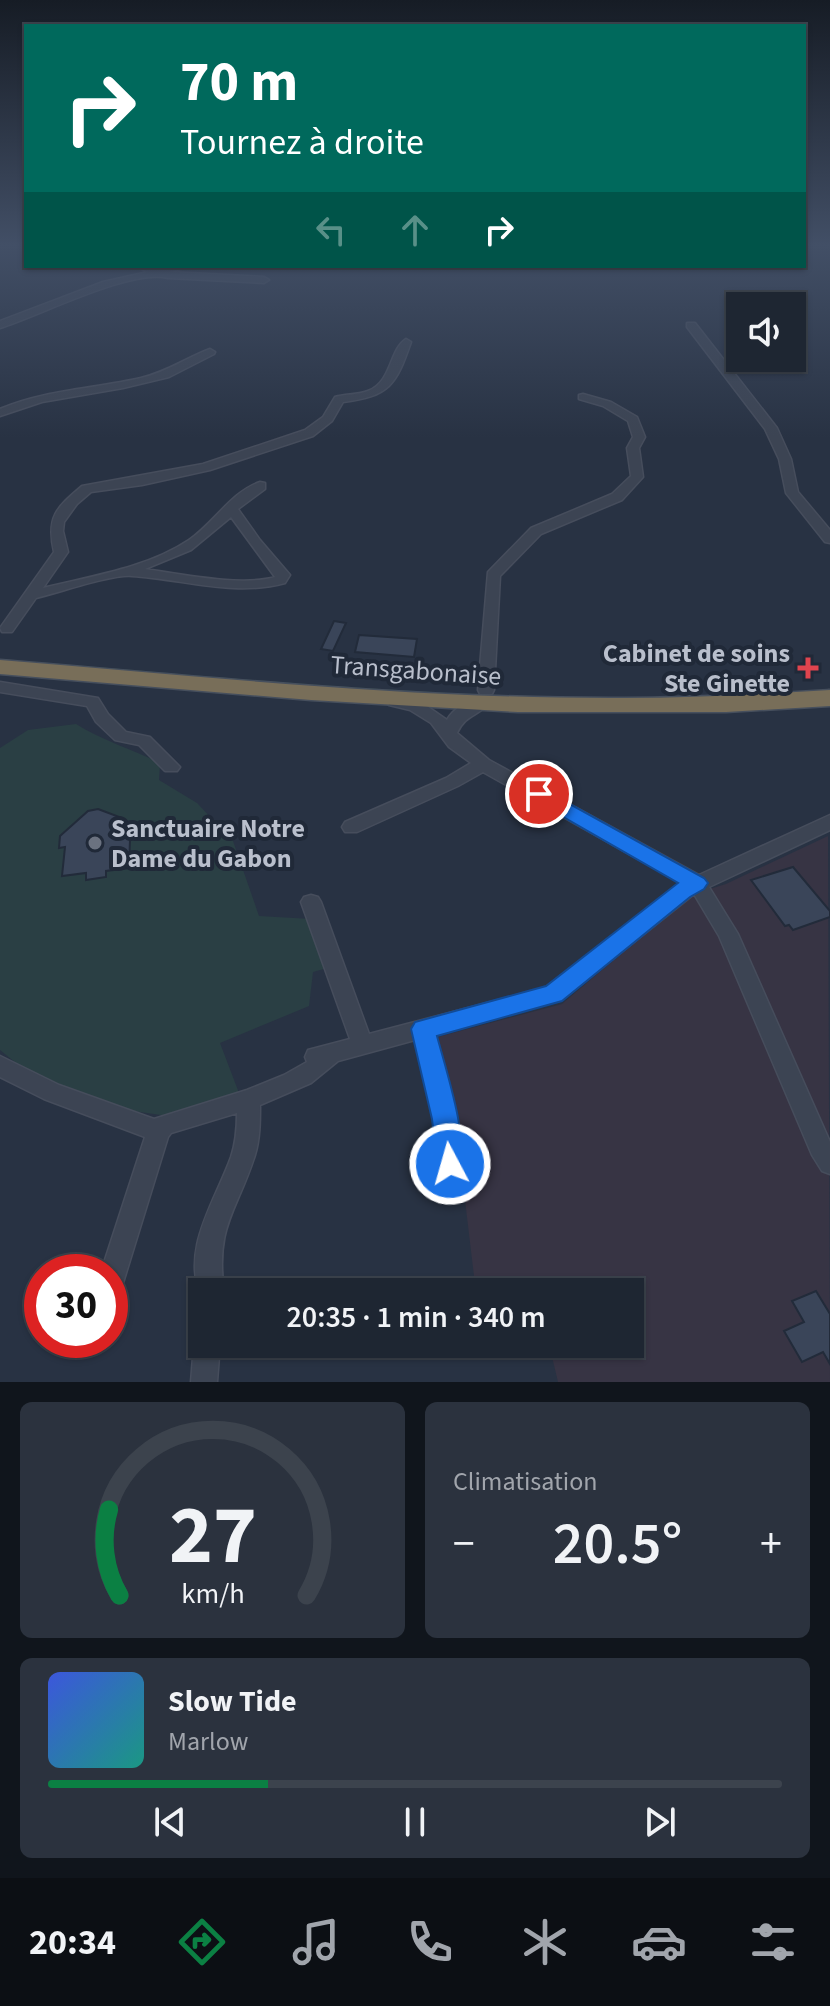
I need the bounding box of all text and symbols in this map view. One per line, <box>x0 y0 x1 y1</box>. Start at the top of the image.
text: 70 m <box>180 43 298 122</box>
icon: right <box>48 56 152 160</box>
text: Tournez à droite <box>180 117 424 168</box>
icon: left <box>309 208 353 252</box>
icon: ahead <box>393 208 437 252</box>
icon: right <box>477 208 521 252</box>
map controls <box>726 292 806 372</box>
button: sound <box>726 292 806 372</box>
place label: Cabinet de soins Ste Ginette <box>603 635 790 702</box>
street label: Transgabonaise <box>329 646 503 695</box>
marker: Cabinet de soins Ste Ginette <box>797 657 819 679</box>
pin <box>505 760 573 828</box>
icon: arrive <box>517 772 561 816</box>
place label: Sanctuaire Notre Dame du Gabon <box>111 810 305 877</box>
marker: Sanctuaire Notre Dame du Gabon <box>86 834 104 852</box>
position arrow <box>408 1122 492 1206</box>
speed limit sign: 30 <box>24 1254 128 1358</box>
text: 20:35 · 1 min · 340 m <box>286 1296 546 1339</box>
text: Climatisation <box>453 1463 598 1500</box>
text: 27 <box>169 1477 256 1595</box>
text: 20.5° <box>553 1502 682 1587</box>
text: − <box>453 1513 475 1576</box>
text: + <box>760 1513 782 1576</box>
text: km/h <box>181 1574 244 1614</box>
text: Slow Tide <box>168 1680 297 1723</box>
text: Marlow <box>168 1723 248 1760</box>
icon: previous <box>148 1800 192 1844</box>
icon: pause <box>393 1800 437 1844</box>
icon: next <box>638 1800 682 1844</box>
icon: directions <box>174 1914 230 1970</box>
icon: music <box>288 1914 344 1970</box>
icon: phone <box>402 1914 458 1970</box>
icon: climate <box>517 1914 573 1970</box>
icon: car <box>631 1914 687 1970</box>
icon: filters <box>745 1914 801 1970</box>
text: 20:34 <box>29 1917 116 1968</box>

